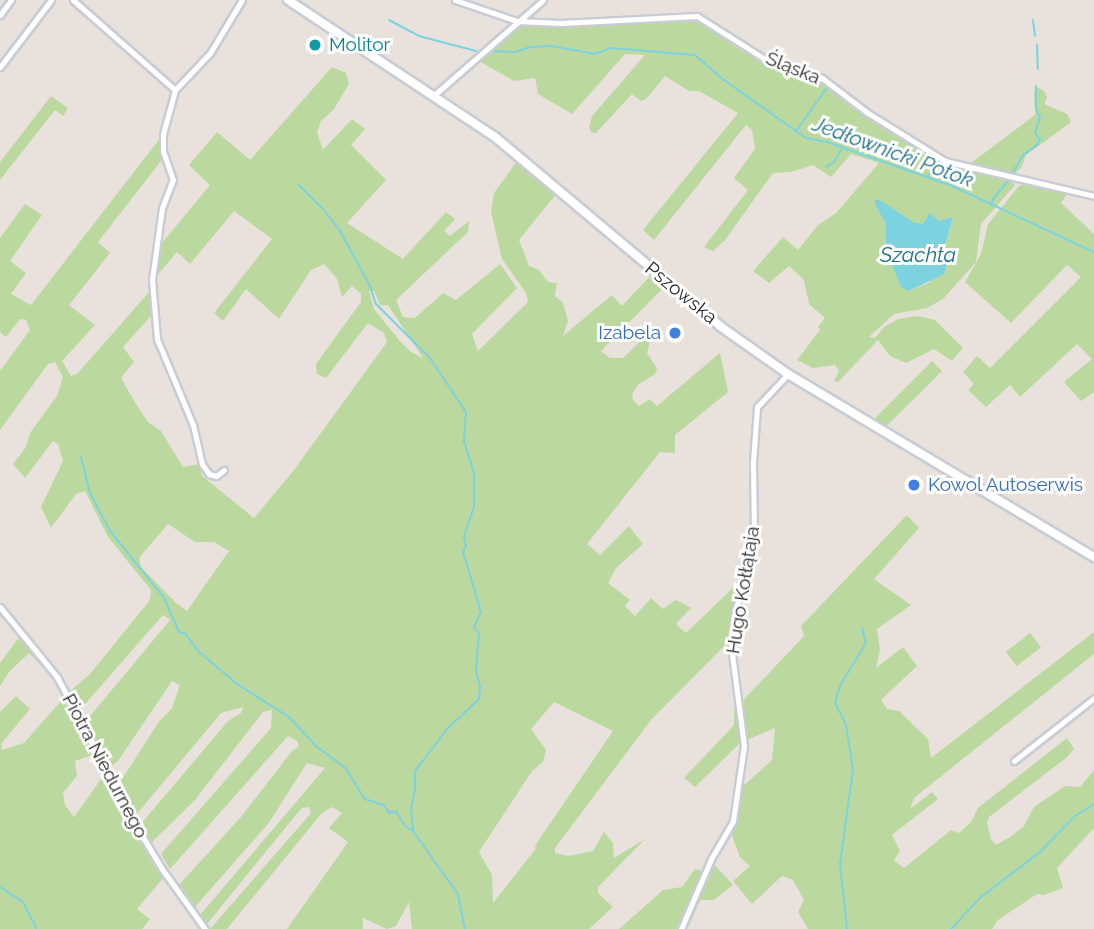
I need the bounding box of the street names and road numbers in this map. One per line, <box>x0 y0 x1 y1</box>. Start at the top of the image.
street label: Śląska <box>762 47 824 89</box>
street label: Pszowska <box>640 257 722 329</box>
street label: Hugo Kołłątaja <box>722 525 764 655</box>
street label: Piotra Niedurnego <box>57 690 153 842</box>

